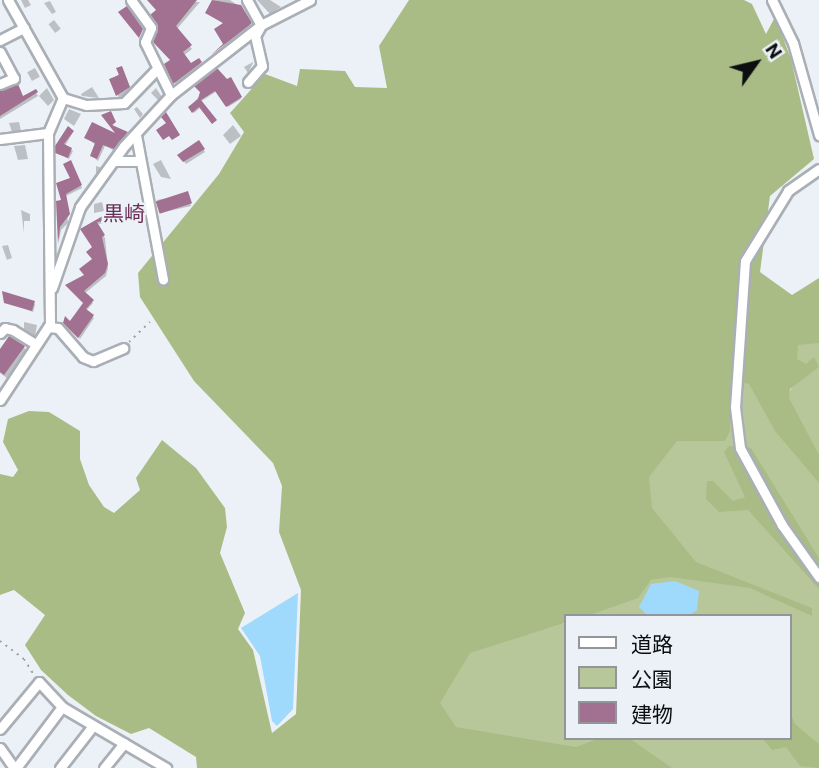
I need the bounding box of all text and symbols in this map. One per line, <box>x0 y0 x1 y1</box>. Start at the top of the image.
north arrow <box>721 28 791 98</box>
text: N <box>761 39 787 63</box>
district label: 黒崎 <box>103 201 145 227</box>
legend <box>564 614 791 740</box>
text: 道路 <box>631 633 673 657</box>
text: 公園 <box>631 668 673 692</box>
text: 建物 <box>631 703 673 727</box>

